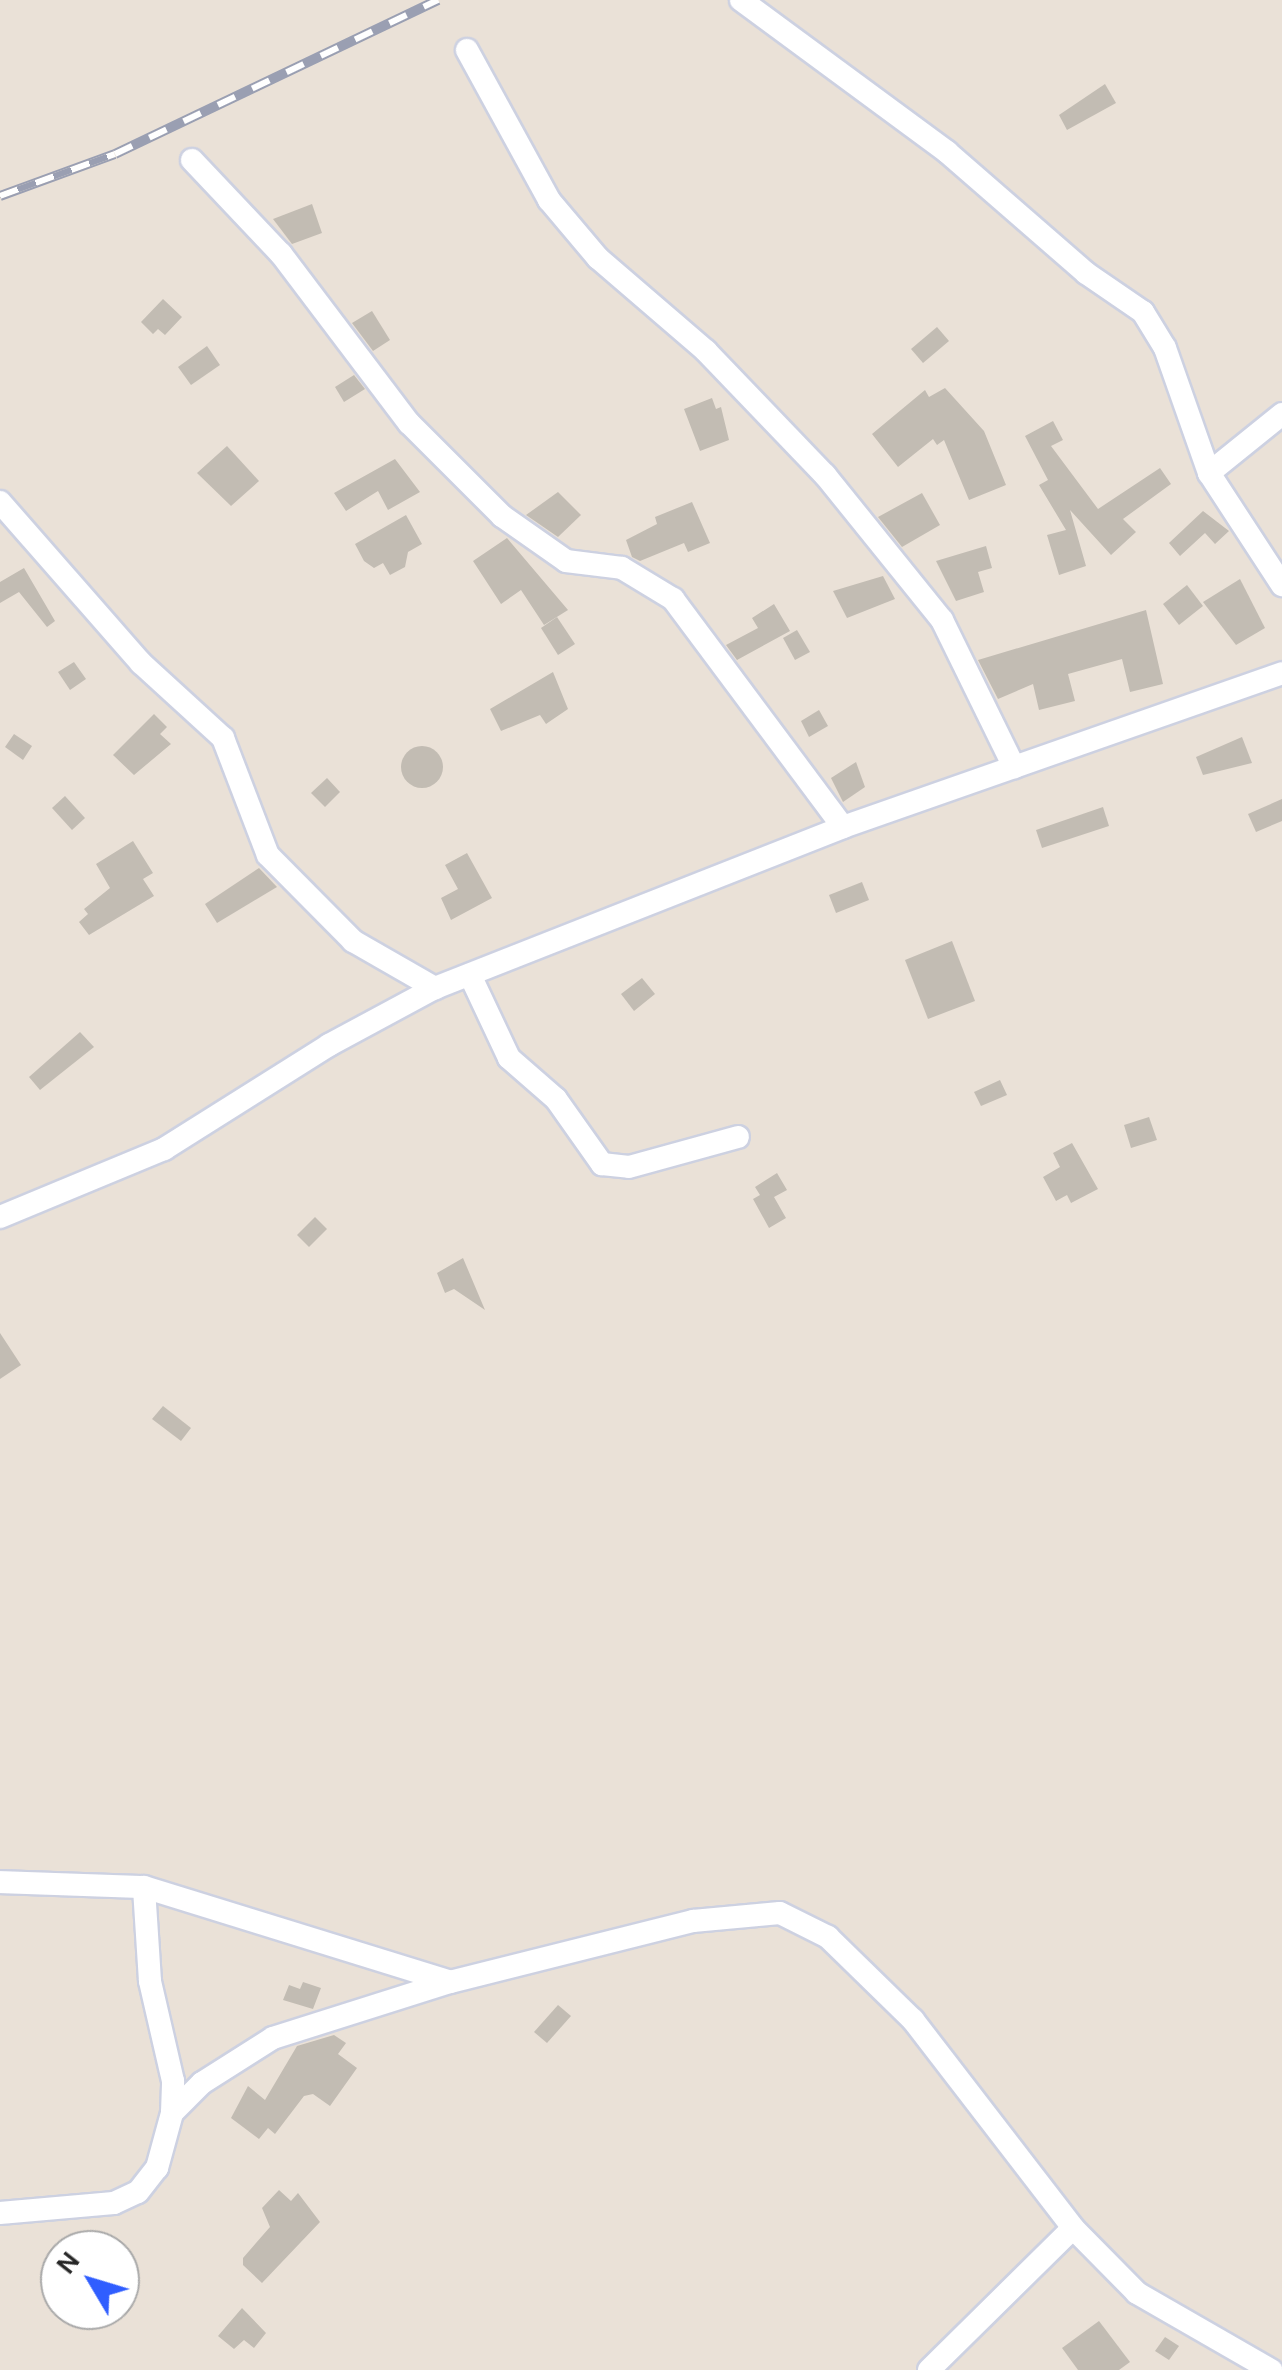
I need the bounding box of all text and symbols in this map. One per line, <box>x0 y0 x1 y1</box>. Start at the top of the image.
north arrow <box>40 2230 140 2330</box>
text: N <box>48 2244 87 2281</box>

